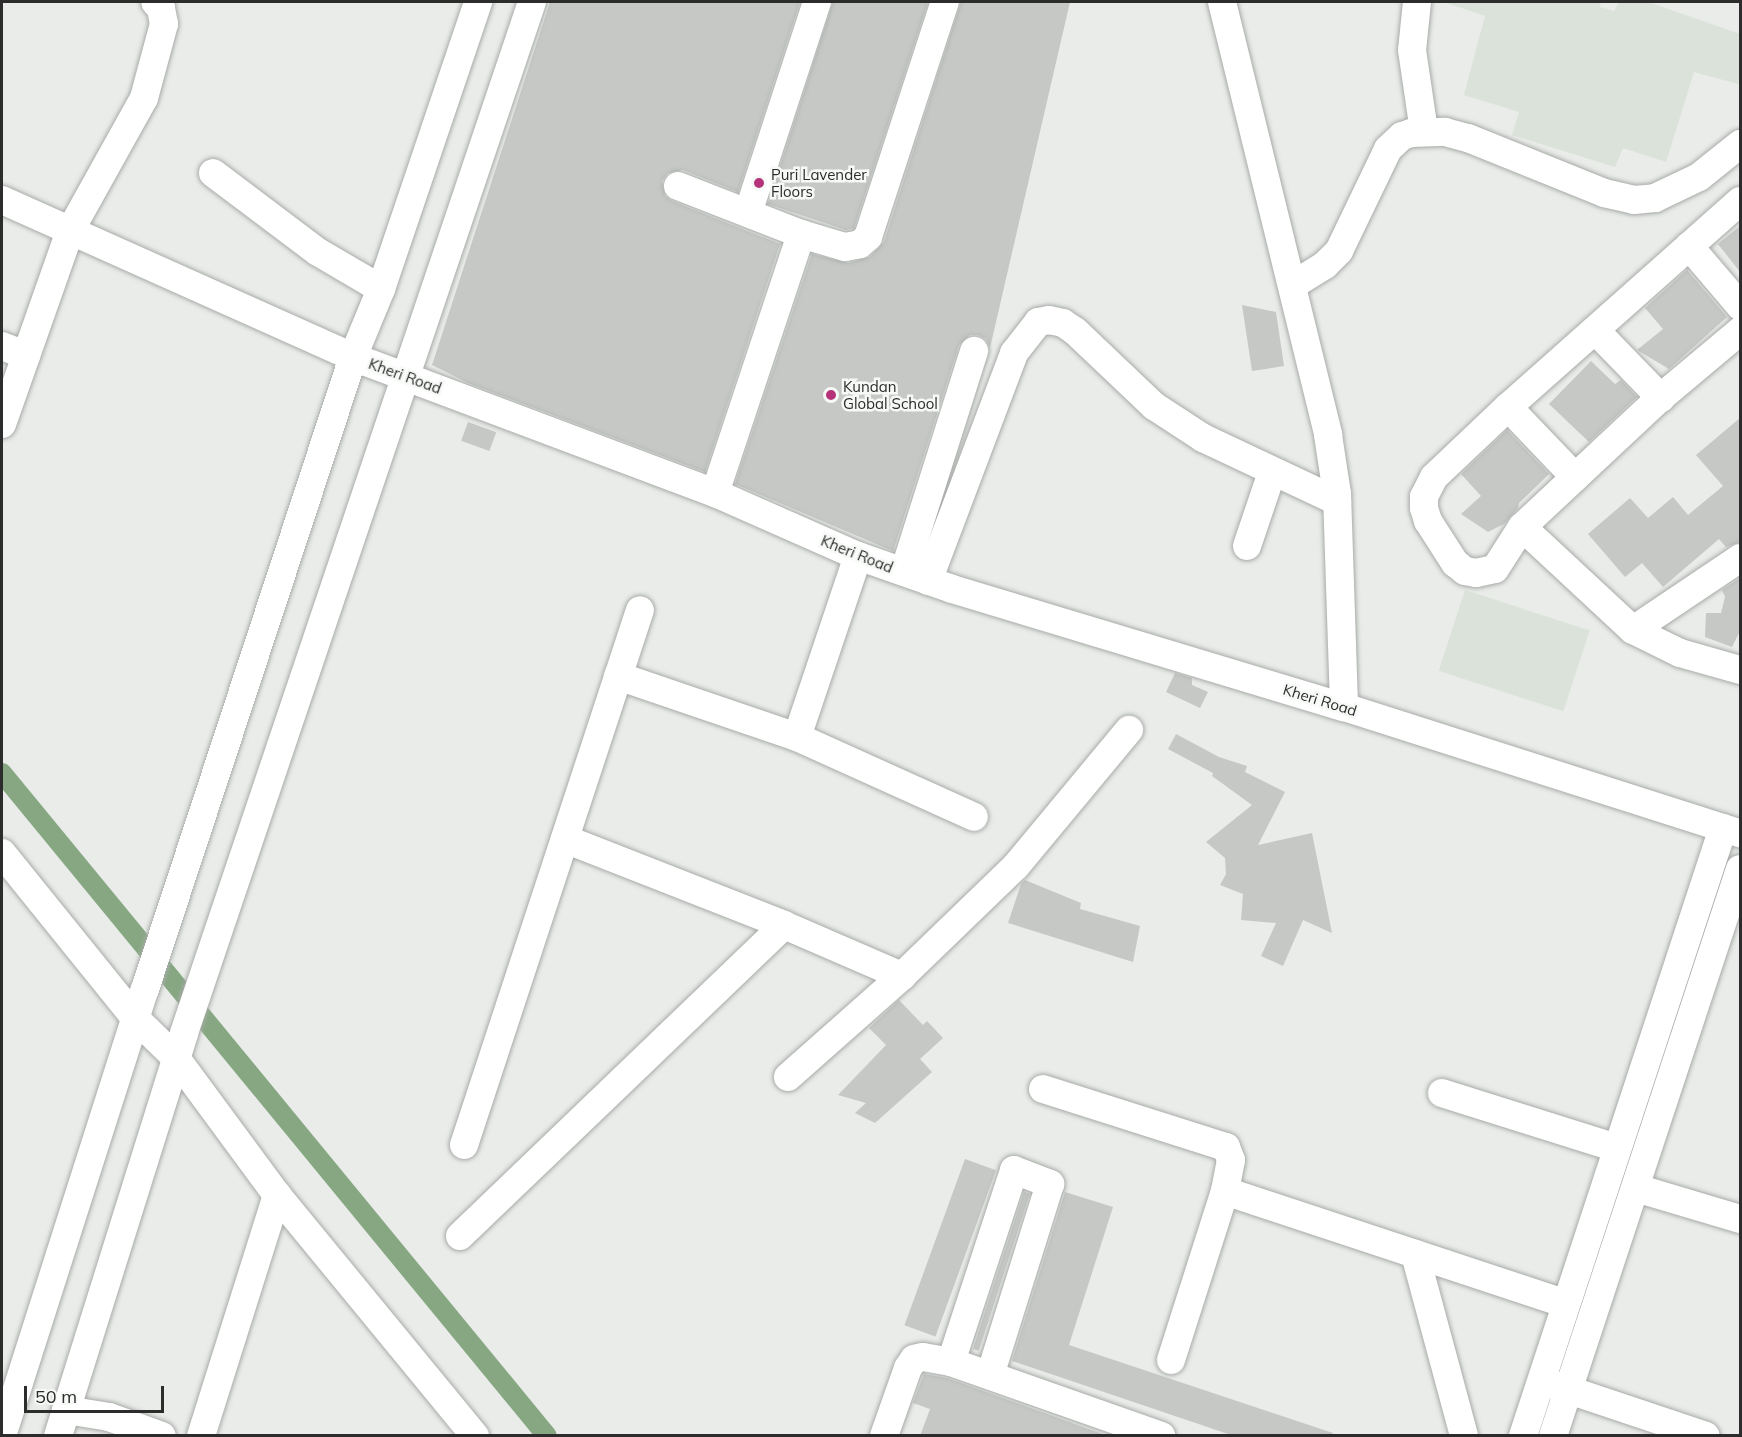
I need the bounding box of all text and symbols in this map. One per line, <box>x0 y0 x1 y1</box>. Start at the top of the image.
place label: Puri Lavender Floors <box>771 165 867 200</box>
marker: Puri Lavender Floors <box>752 176 766 190</box>
street label: Kheri Road <box>366 355 444 397</box>
place label: Kundan Global School <box>843 377 938 412</box>
marker: Kundan Global School <box>824 388 838 402</box>
street label: Kheri Road <box>818 531 896 577</box>
street label: Kheri Road <box>1281 680 1359 720</box>
scale bar <box>27 1374 166 1412</box>
text: 50 m <box>35 1385 77 1408</box>

